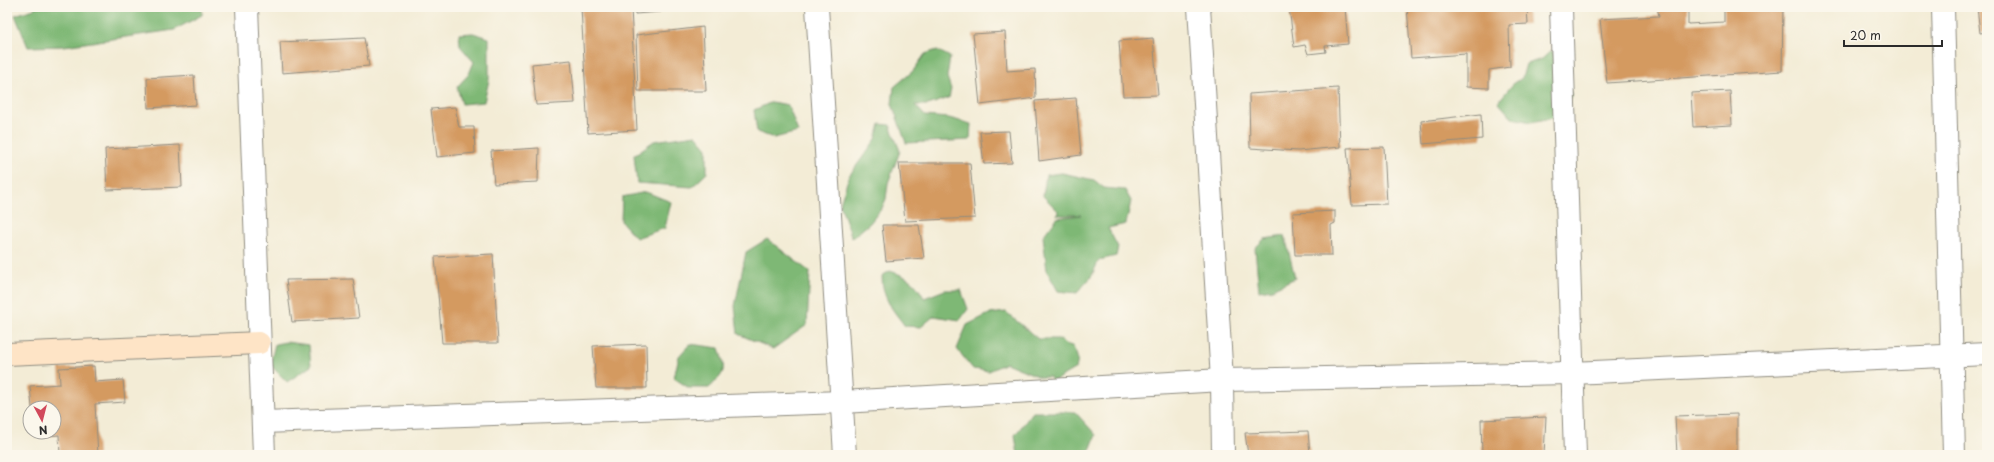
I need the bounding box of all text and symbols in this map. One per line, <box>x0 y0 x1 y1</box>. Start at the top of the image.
scale bar <box>1844 22 1942 48</box>
text: 20 m <box>1850 26 1881 44</box>
north arrow <box>22 400 62 440</box>
text: N <box>38 421 49 439</box>

